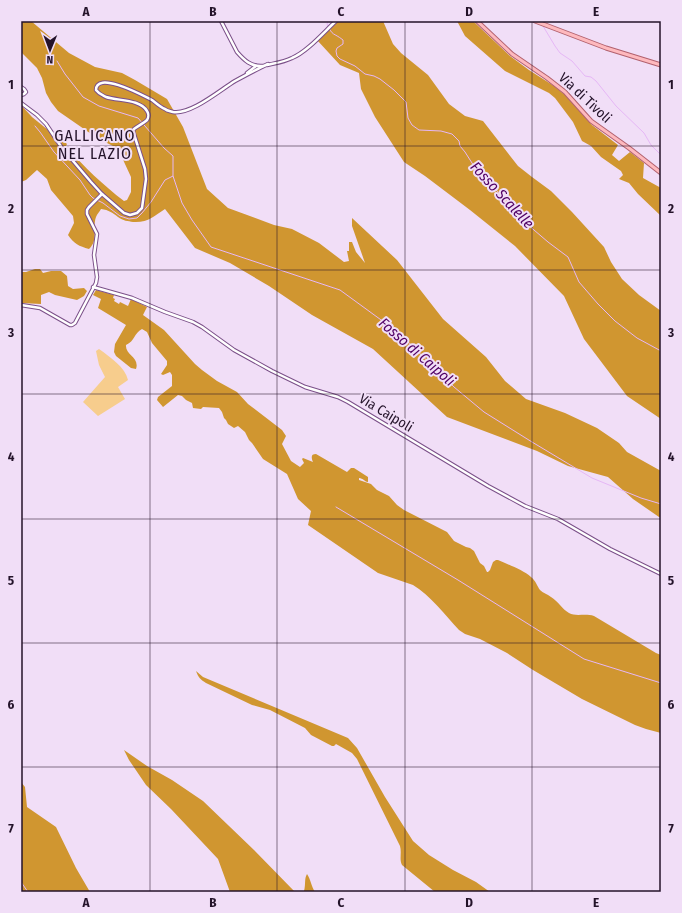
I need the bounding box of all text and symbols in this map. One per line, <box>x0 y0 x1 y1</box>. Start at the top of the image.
text: A <box>81 4 90 19</box>
text: B <box>209 4 217 19</box>
text: C <box>338 4 345 19</box>
text: D <box>465 4 473 19</box>
text: E <box>593 4 599 19</box>
north arrow <box>30 30 70 70</box>
text: N <box>46 53 53 66</box>
street label: Via di Tivoli <box>555 69 615 127</box>
text: 1 <box>8 77 14 92</box>
text: 1 <box>668 77 674 92</box>
district label: GALLICANO NEL LAZIO <box>54 126 136 163</box>
water label: Fosso Scalelle <box>466 158 538 232</box>
text: 2 <box>7 201 14 216</box>
text: 2 <box>667 201 674 216</box>
water label: Fosso di Caipoli <box>375 314 459 390</box>
text: 3 <box>7 325 14 340</box>
text: 3 <box>667 325 674 340</box>
street label: Via Caipoli <box>356 390 416 436</box>
text: 4 <box>8 449 15 464</box>
text: 4 <box>668 449 675 464</box>
text: 5 <box>8 573 14 588</box>
text: 5 <box>668 573 674 588</box>
text: 6 <box>8 697 15 712</box>
text: 6 <box>668 697 675 712</box>
text: 7 <box>8 821 14 836</box>
text: 7 <box>668 821 674 836</box>
text: A <box>81 895 90 910</box>
text: B <box>209 895 217 910</box>
text: C <box>338 895 345 910</box>
text: D <box>465 895 473 910</box>
text: E <box>593 895 599 910</box>

